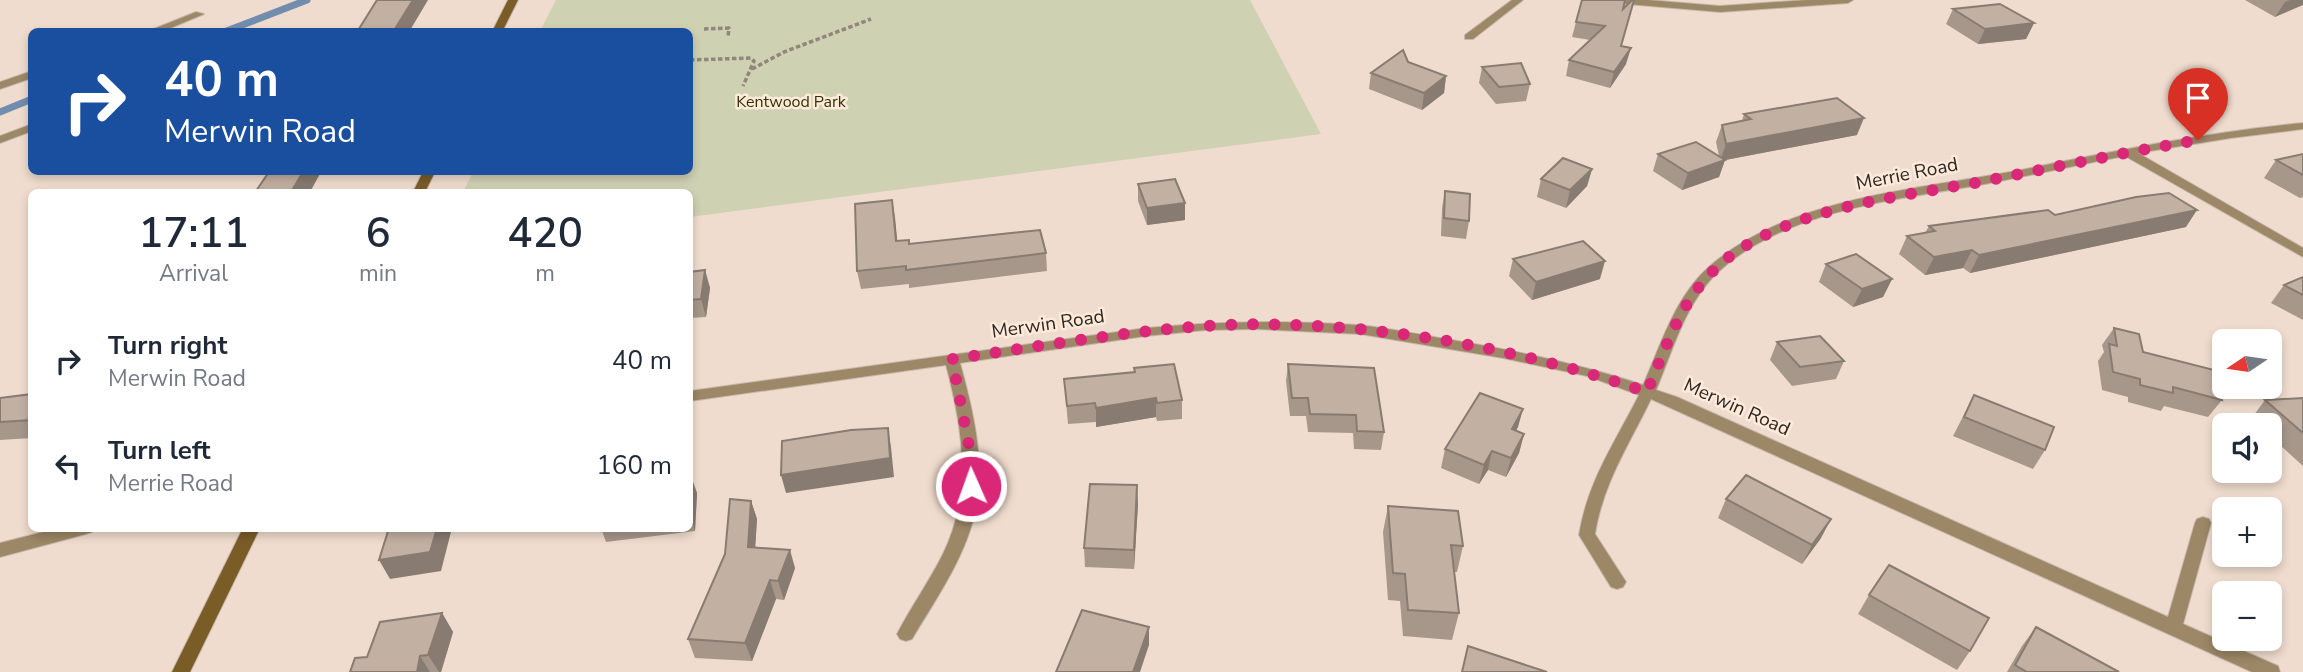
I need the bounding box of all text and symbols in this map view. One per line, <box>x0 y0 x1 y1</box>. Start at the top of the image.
text: 40 m <box>164 46 279 113</box>
icon: right <box>49 56 140 147</box>
pin <box>2168 68 2228 140</box>
icon: arrive <box>2179 79 2217 117</box>
park label: Kentwood Park <box>736 91 847 113</box>
text: Merwin Road <box>164 110 356 153</box>
street label: Merrie Road <box>1854 151 1960 197</box>
text: 17:11 <box>138 205 249 262</box>
text: 6 <box>365 205 391 262</box>
text: 420 <box>507 205 583 262</box>
text: Arrival <box>159 258 228 289</box>
text: min <box>359 258 397 289</box>
text: m <box>535 258 555 289</box>
street label: Merwin Road <box>990 303 1106 345</box>
text: Turn right <box>108 328 227 363</box>
north arrow <box>2212 329 2282 399</box>
map controls <box>2212 329 2282 651</box>
icon: right <box>49 342 87 380</box>
text: 40 m <box>612 343 672 378</box>
text: Merwin Road <box>108 363 246 394</box>
street label: Merwin Road <box>1680 372 1794 442</box>
button: sound <box>2212 413 2282 483</box>
text: Turn left <box>108 433 211 468</box>
icon: left <box>49 447 87 485</box>
text: 160 m <box>596 448 672 483</box>
position arrow <box>934 449 1008 523</box>
text: Merrie Road <box>108 468 233 499</box>
button: + <box>2212 497 2282 567</box>
button: − <box>2212 581 2282 651</box>

